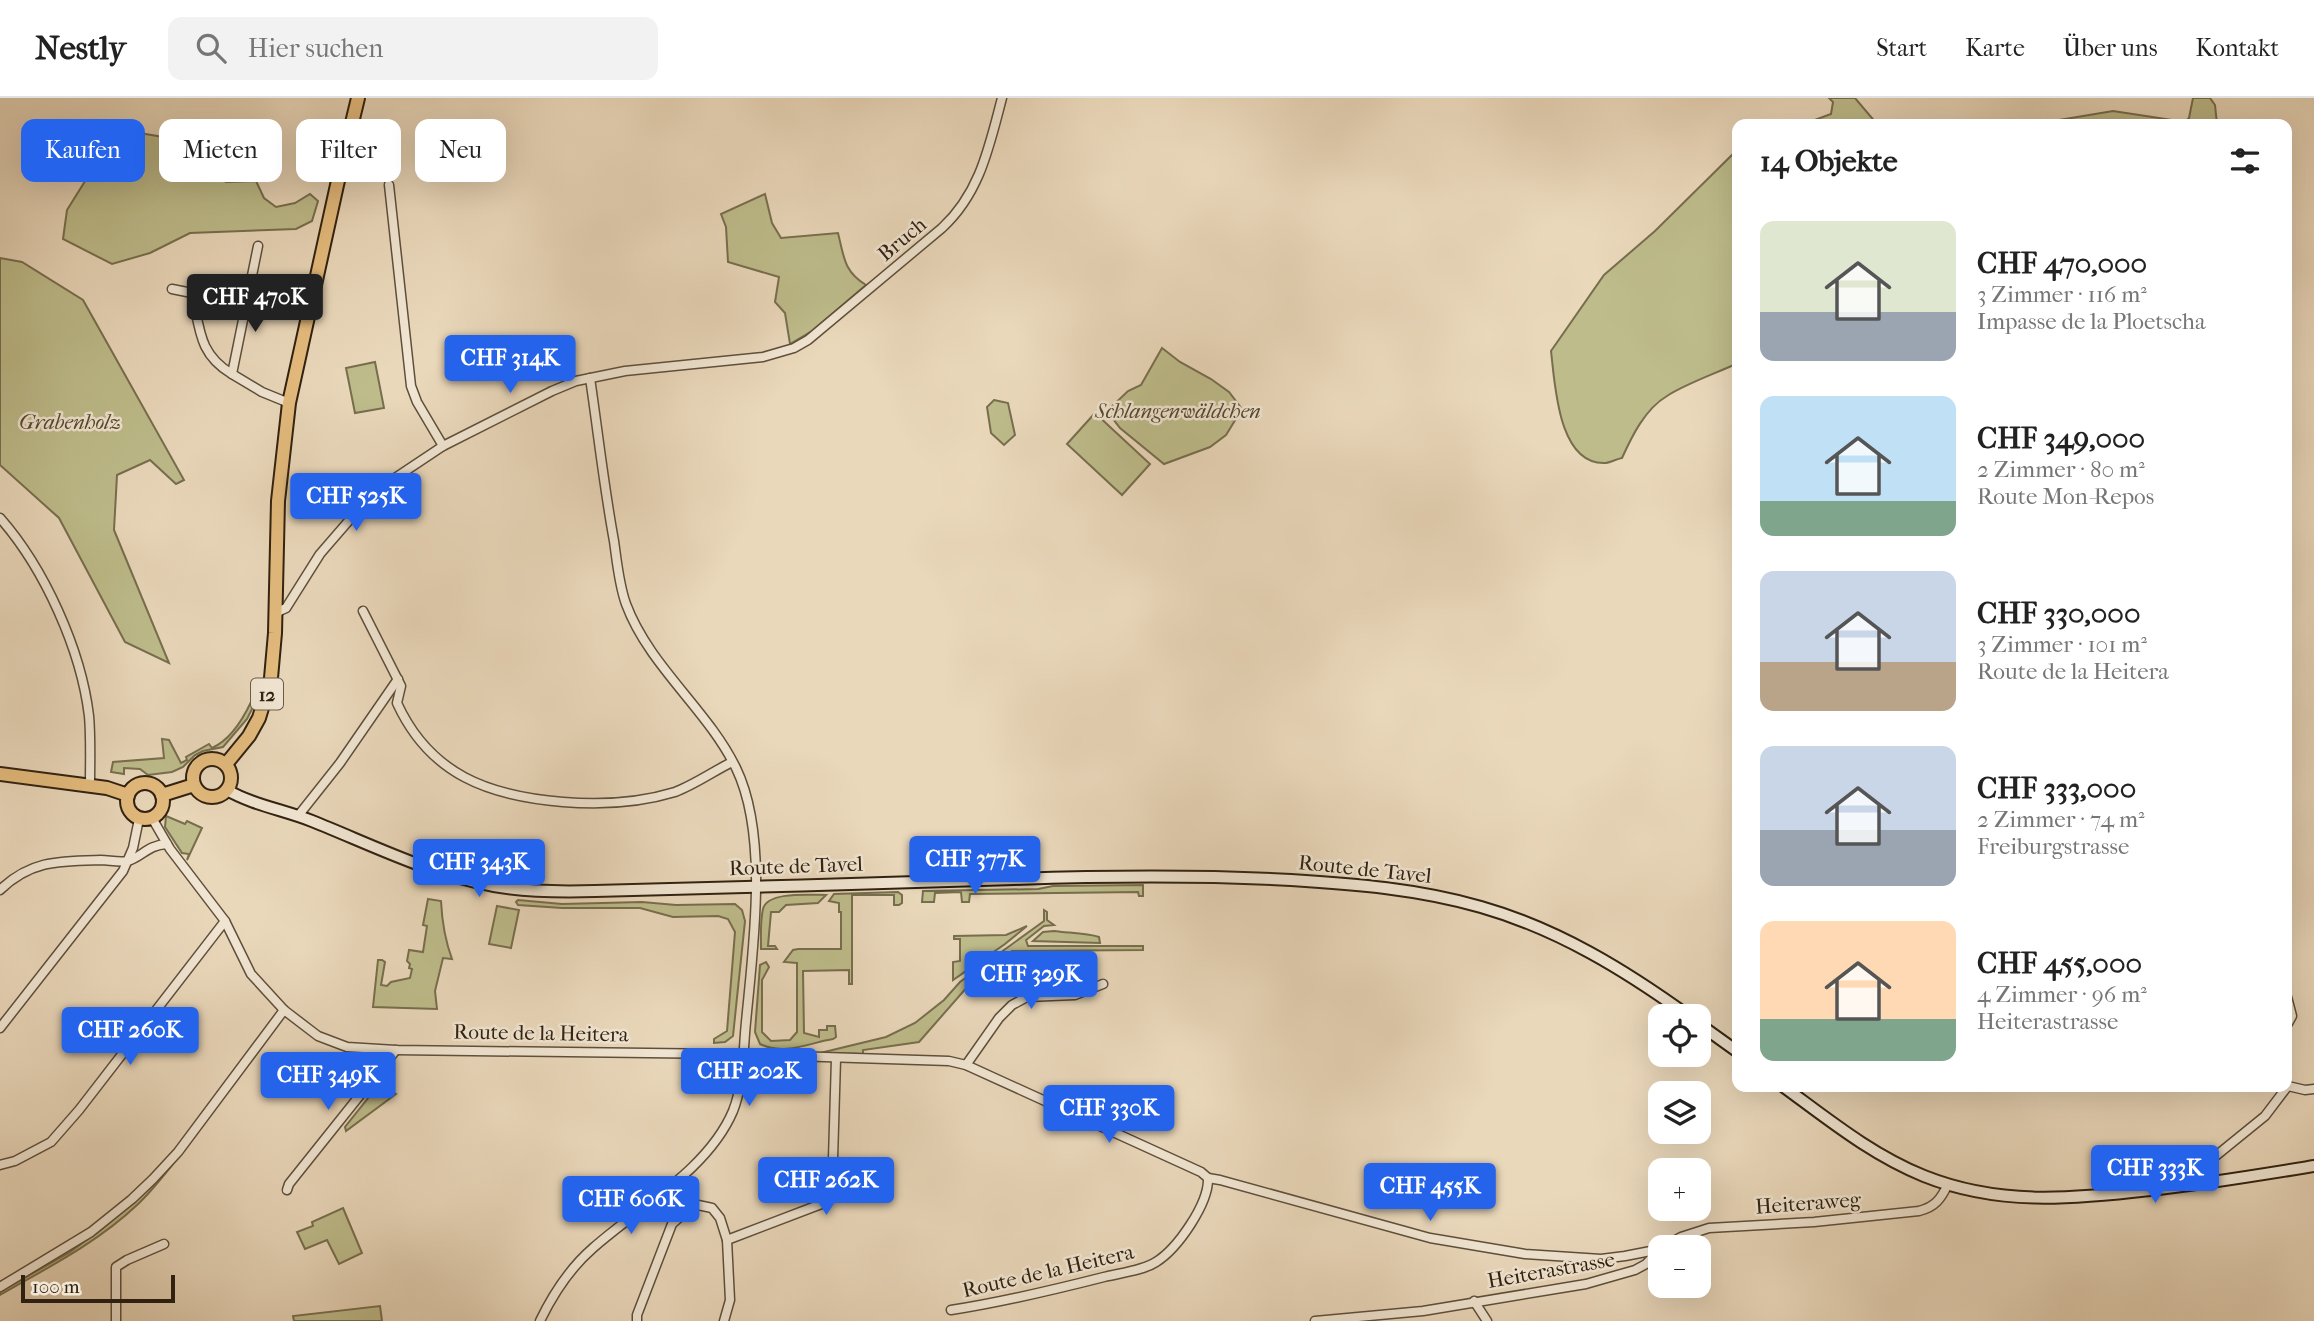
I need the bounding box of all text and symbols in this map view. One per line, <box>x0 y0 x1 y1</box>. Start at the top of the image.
search box <box>168 17 658 80</box>
text: Nestly <box>35 29 126 68</box>
icon: search <box>192 29 230 67</box>
text: Hier suchen <box>248 33 383 64</box>
text: Start <box>1876 34 1927 62</box>
text: Karte <box>1965 34 2025 62</box>
text: Über uns <box>2063 34 2158 62</box>
text: Kontakt <box>2196 34 2279 62</box>
chip: Kaufen <box>21 119 145 182</box>
chip: Mieten <box>159 119 282 182</box>
chip: Filter <box>296 119 401 182</box>
chip: Neu <box>415 119 506 182</box>
icon: filters <box>2226 142 2264 180</box>
text: 14 Objekte <box>1760 144 1898 179</box>
street label: Bruch <box>873 212 931 266</box>
text: CHF 470,000 <box>1977 246 2147 281</box>
icon: home <box>1816 249 1900 333</box>
pin: CHF 470K <box>183 274 327 334</box>
text: 3 Zimmer · 116 m² <box>1977 281 2147 308</box>
text: CHF 470K <box>203 283 307 310</box>
text: Impasse de la Ploetscha <box>1977 308 2206 335</box>
pin: CHF 314K <box>438 336 582 395</box>
text: CHF 314K <box>461 344 559 371</box>
park label: Schlangenwäldchen <box>1094 399 1261 423</box>
park label: Grabenholz <box>19 410 121 434</box>
text: CHF 349,000 <box>1977 421 2145 456</box>
icon: home <box>1816 424 1900 508</box>
text: 2 Zimmer · 80 m² <box>1977 456 2145 483</box>
pin: CHF 525K <box>284 474 428 533</box>
text: CHF 525K <box>306 482 406 509</box>
text: Route Mon-Repos <box>1977 483 2154 510</box>
text: CHF 330,000 <box>1977 596 2140 631</box>
icon: home <box>1816 599 1900 683</box>
text: 3 Zimmer · 101 m² <box>1977 631 2147 658</box>
text: Route de la Heitera <box>1977 658 2169 685</box>
road number: 12 <box>251 678 283 709</box>
text: CHF 333,000 <box>1977 771 2136 806</box>
icon: home <box>1816 774 1900 858</box>
text: 2 Zimmer · 74 m² <box>1977 806 2145 833</box>
text: Freiburgstrasse <box>1977 833 2129 860</box>
pin: CHF 377K <box>903 836 1047 896</box>
pin: CHF 343K <box>407 840 551 899</box>
text: CHF 377K <box>925 845 1025 872</box>
text: CHF 343K <box>429 848 529 875</box>
street label: Route de Tavel <box>1297 850 1433 888</box>
street label: Route de Tavel <box>729 852 863 880</box>
text: CHF 455,000 <box>1977 946 2142 981</box>
icon: home <box>1816 949 1900 1033</box>
pin: CHF 329K <box>959 951 1103 1011</box>
text: CHF 329K <box>981 960 1081 987</box>
text: 4 Zimmer · 96 m² <box>1977 981 2147 1008</box>
map controls <box>1648 1004 1711 1298</box>
button: locate <box>1648 1004 1711 1067</box>
pin: CHF 260K <box>58 1007 202 1067</box>
text: Heiterastrasse <box>1977 1008 2118 1035</box>
text: CHF 260K <box>78 1016 182 1043</box>
street label: Route de la Heitera <box>453 1019 629 1047</box>
pin: CHF 202K <box>677 1048 821 1108</box>
pin: CHF 349K <box>256 1052 400 1112</box>
text: CHF 202K <box>697 1057 801 1084</box>
text: CHF 349K <box>277 1061 379 1088</box>
button: layers <box>1648 1081 1711 1144</box>
pin: CHF 330K <box>1037 1086 1181 1145</box>
text: CHF 330K <box>1059 1094 1159 1121</box>
pin: CHF 333K <box>2083 1146 2227 1205</box>
text: CHF 333K <box>2107 1154 2203 1181</box>
pin: CHF 262K <box>754 1158 898 1217</box>
button: + <box>1648 1158 1711 1221</box>
pin: CHF 455K <box>1358 1164 1502 1223</box>
text: CHF 262K <box>774 1166 878 1193</box>
text: CHF 455K <box>1380 1172 1480 1199</box>
pin: CHF 606K <box>559 1176 703 1236</box>
text: CHF 606K <box>578 1185 684 1212</box>
street label: Heiteraweg <box>1754 1187 1862 1219</box>
button: − <box>1648 1235 1711 1298</box>
street label: Route de la Heitera <box>960 1240 1136 1302</box>
street label: Heiterastrasse <box>1485 1247 1617 1293</box>
scale bar <box>21 1272 175 1304</box>
text: 100 m <box>32 1276 80 1298</box>

